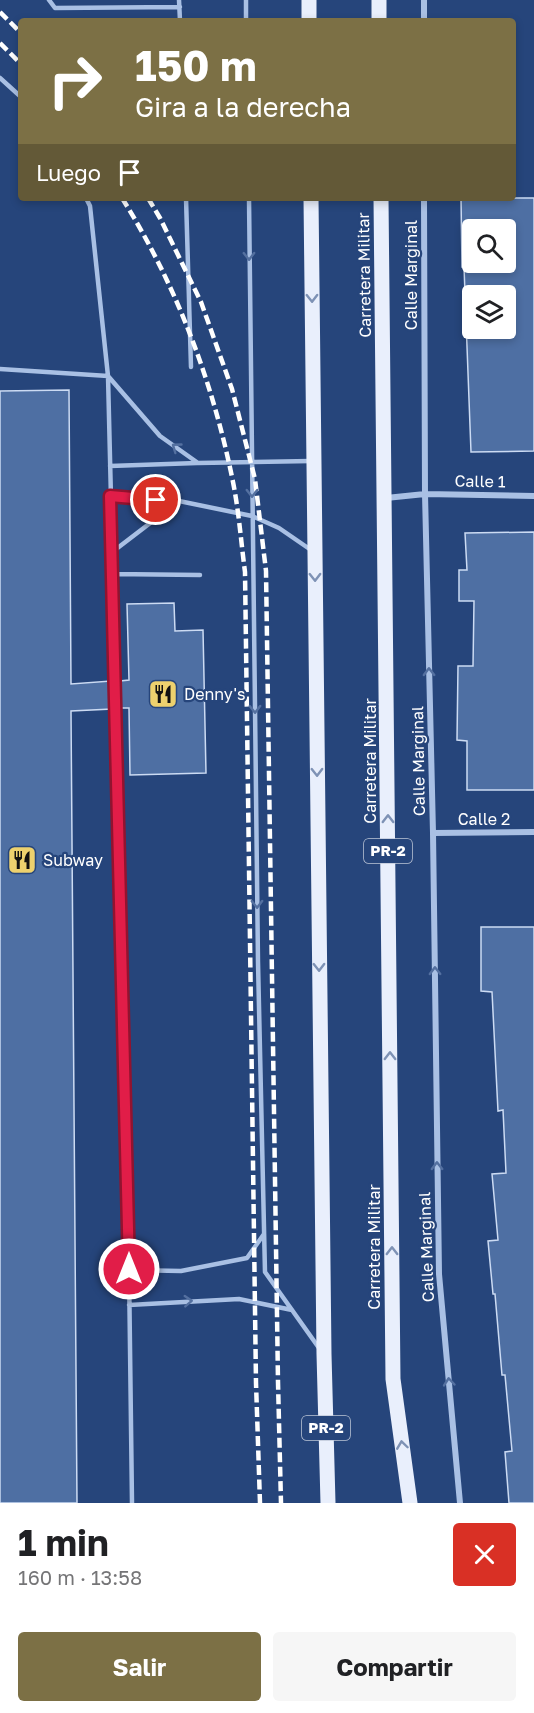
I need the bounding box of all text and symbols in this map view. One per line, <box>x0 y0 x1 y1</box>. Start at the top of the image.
text: 150 m <box>135 40 257 90</box>
icon: right <box>36 42 114 120</box>
text: Gira a la derecha <box>135 91 351 123</box>
icon: arrive <box>113 156 146 189</box>
text: Luego <box>36 159 101 186</box>
street label: Carretera Militar <box>353 212 375 338</box>
map controls <box>462 219 516 339</box>
button: search <box>462 219 516 273</box>
street label: Calle Marginal <box>401 220 421 330</box>
one-way arrow <box>243 252 255 261</box>
button: layers <box>462 285 516 339</box>
one-way arrow <box>306 294 318 303</box>
one-way arrow <box>172 443 183 454</box>
street label: Calle 1 <box>454 471 506 491</box>
pin <box>130 474 181 525</box>
icon: arrive <box>139 483 172 516</box>
one-way arrow <box>246 489 258 498</box>
one-way arrow <box>309 573 321 582</box>
one-way arrow <box>423 667 436 676</box>
restaurant icon: Denny's <box>147 678 179 710</box>
place label: Denny's <box>184 684 245 704</box>
street label: Carretera Militar <box>360 698 380 824</box>
one-way arrow <box>249 705 261 714</box>
street label: Calle Marginal <box>407 706 429 816</box>
one-way arrow <box>311 768 323 777</box>
street label: Calle 2 <box>458 809 510 829</box>
one-way arrow <box>382 814 394 823</box>
road number: PR-2 <box>364 839 412 863</box>
restaurant icon: Subway <box>6 844 38 876</box>
place label: Subway <box>43 850 103 870</box>
one-way arrow <box>251 900 263 909</box>
one-way arrow <box>313 963 325 972</box>
one-way arrow <box>428 967 441 976</box>
one-way arrow <box>384 1051 396 1060</box>
one-way arrow <box>431 1162 444 1171</box>
street label: Carretera Militar <box>364 1184 384 1310</box>
street label: Calle Marginal <box>414 1192 438 1302</box>
position arrow <box>97 1237 161 1301</box>
one-way arrow <box>386 1246 398 1255</box>
one-way arrow <box>183 1295 192 1308</box>
one-way arrow <box>443 1377 456 1387</box>
road number: PR-2 <box>302 1416 350 1440</box>
one-way arrow <box>396 1440 408 1450</box>
text: 1 min <box>18 1521 109 1564</box>
button: close <box>453 1523 516 1586</box>
text: 160 m · 13:58 <box>18 1565 142 1589</box>
button: Salir <box>18 1632 261 1701</box>
button: Compartir <box>273 1632 516 1701</box>

